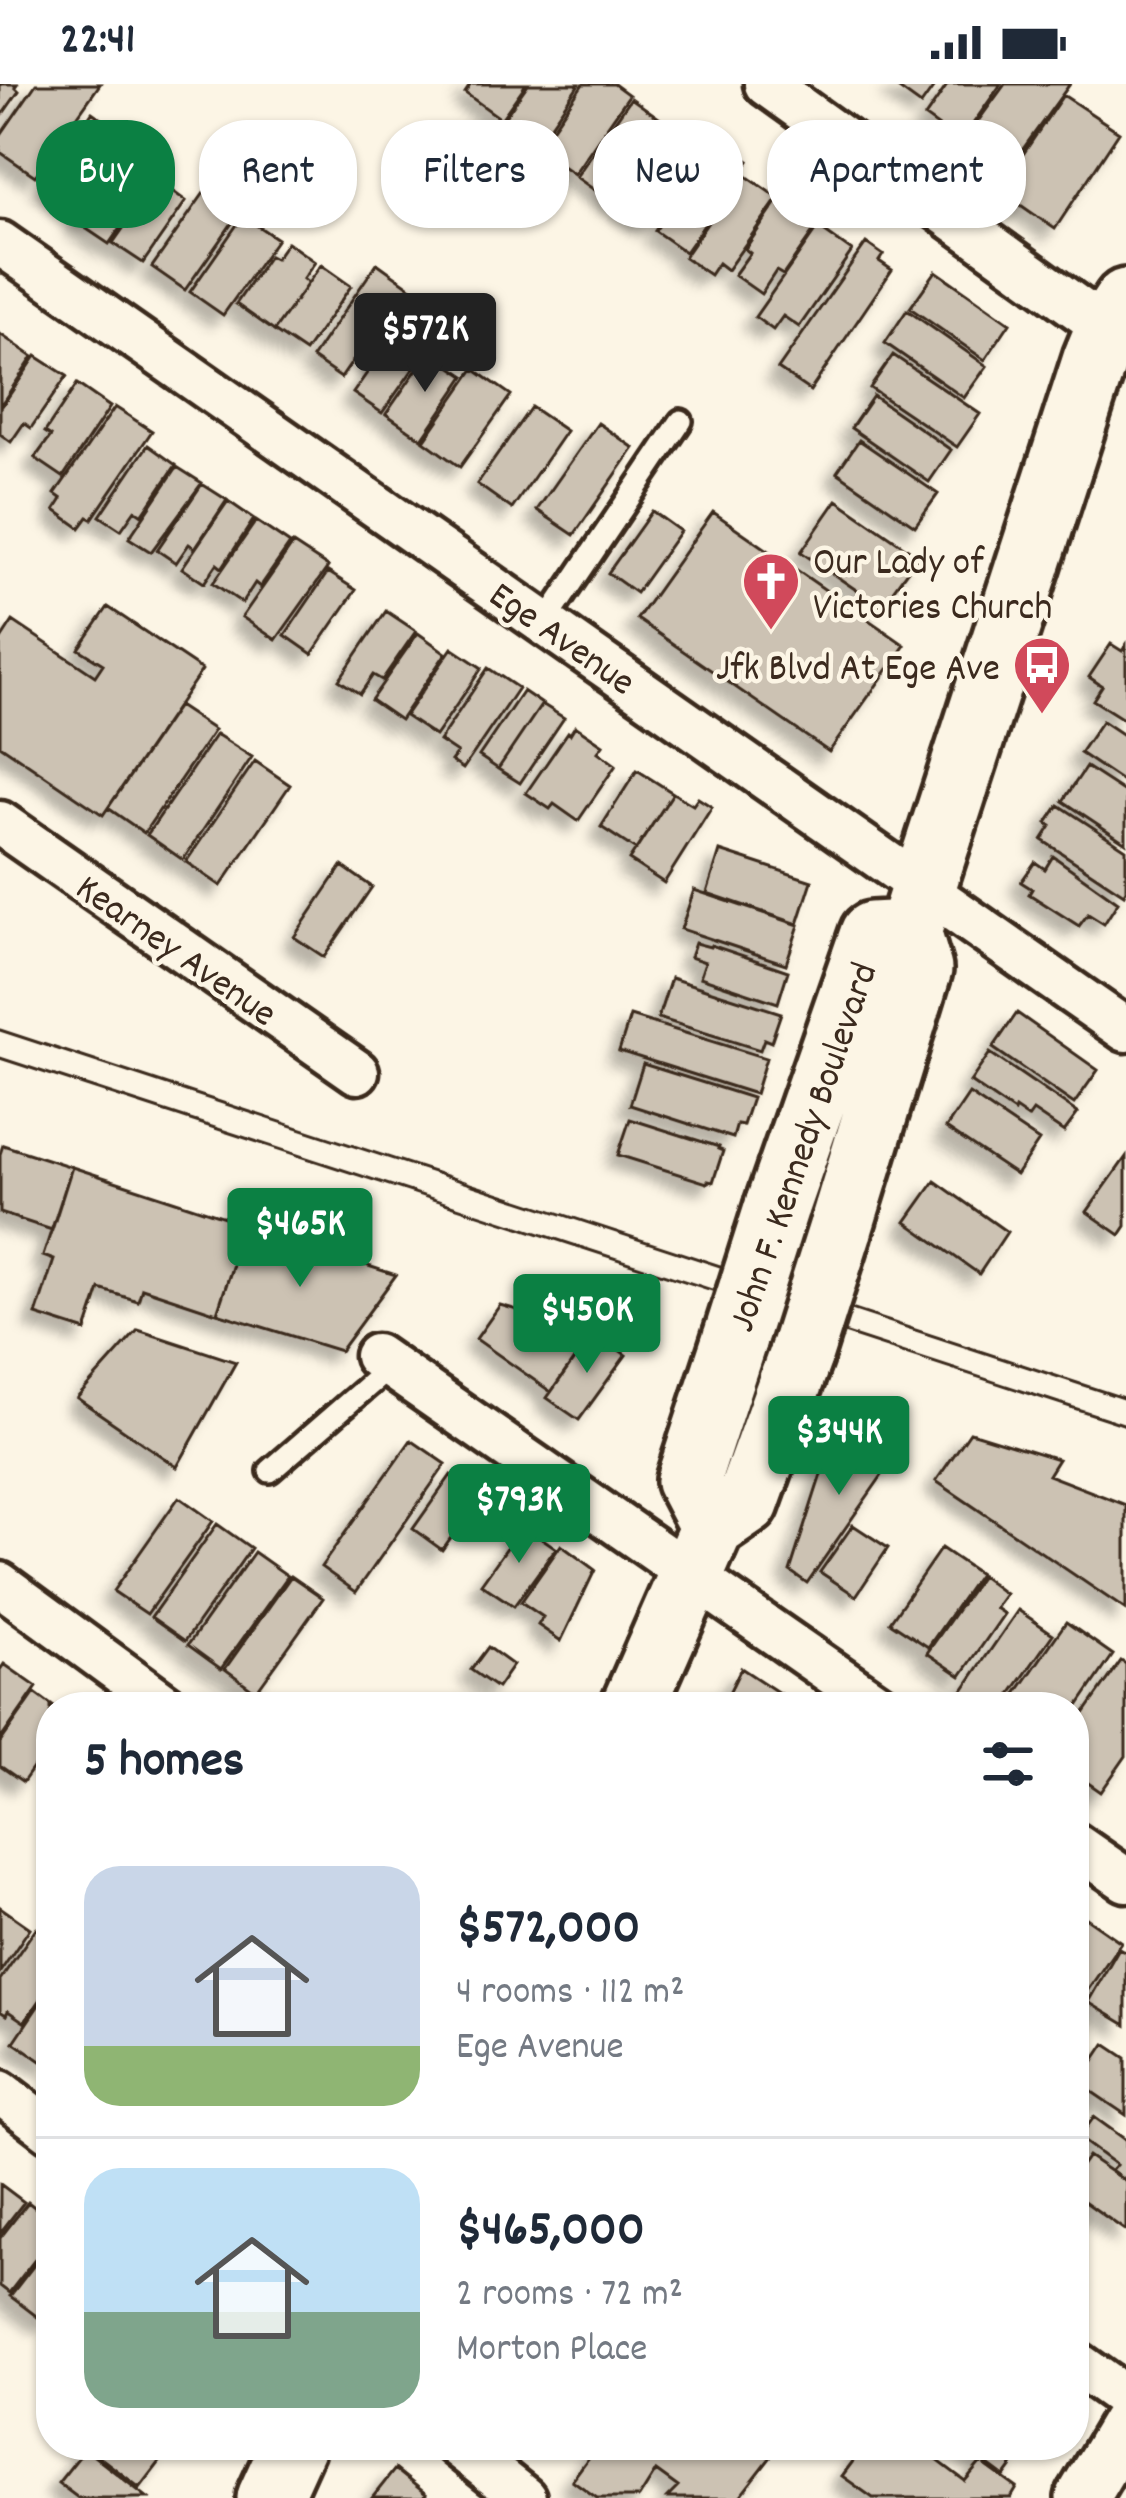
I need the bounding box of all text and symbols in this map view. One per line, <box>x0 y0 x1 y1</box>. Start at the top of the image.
text: 22:41 <box>60 10 135 74</box>
chip: Buy <box>36 120 175 228</box>
chip: Rent <box>199 120 357 228</box>
chip: Filters <box>381 120 569 228</box>
chip: New <box>593 120 743 228</box>
chip: Apartment <box>767 120 1026 228</box>
pin: $572K <box>341 293 509 395</box>
text: $572K <box>381 304 469 359</box>
place label: Our Lady of Victories Church <box>813 538 1052 638</box>
church icon: Our Lady of Victories Church <box>740 550 802 632</box>
street label: Ege Avenue <box>476 571 645 712</box>
bus stop icon: Jfk Blvd At Ege Ave <box>1011 634 1073 716</box>
place label: Jfk Blvd At Ege Ave <box>716 644 1000 699</box>
street label: Kearney Avenue <box>62 864 286 1043</box>
street label: John F. Kennedy Boulevard <box>717 956 895 1340</box>
pin: $465K <box>216 1188 384 1290</box>
text: $465K <box>254 1199 346 1254</box>
pin: $450K <box>503 1274 671 1376</box>
text: $450K <box>540 1285 634 1340</box>
pin: $344K <box>755 1396 923 1498</box>
text: $344K <box>795 1407 883 1462</box>
pin: $793K <box>435 1464 603 1566</box>
text: $793K <box>475 1475 563 1530</box>
text: 5 homes <box>84 1728 244 1800</box>
icon: filters <box>975 1731 1041 1797</box>
text: $572,000 <box>456 1895 640 1967</box>
icon: home <box>180 1914 324 2058</box>
text: 4 rooms · 112 m² <box>456 1967 684 2022</box>
text: Ege Avenue <box>456 2022 624 2077</box>
text: $465,000 <box>456 2197 645 2269</box>
icon: home <box>180 2216 324 2360</box>
text: 2 rooms · 72 m² <box>456 2269 683 2324</box>
text: Morton Place <box>456 2324 648 2379</box>

